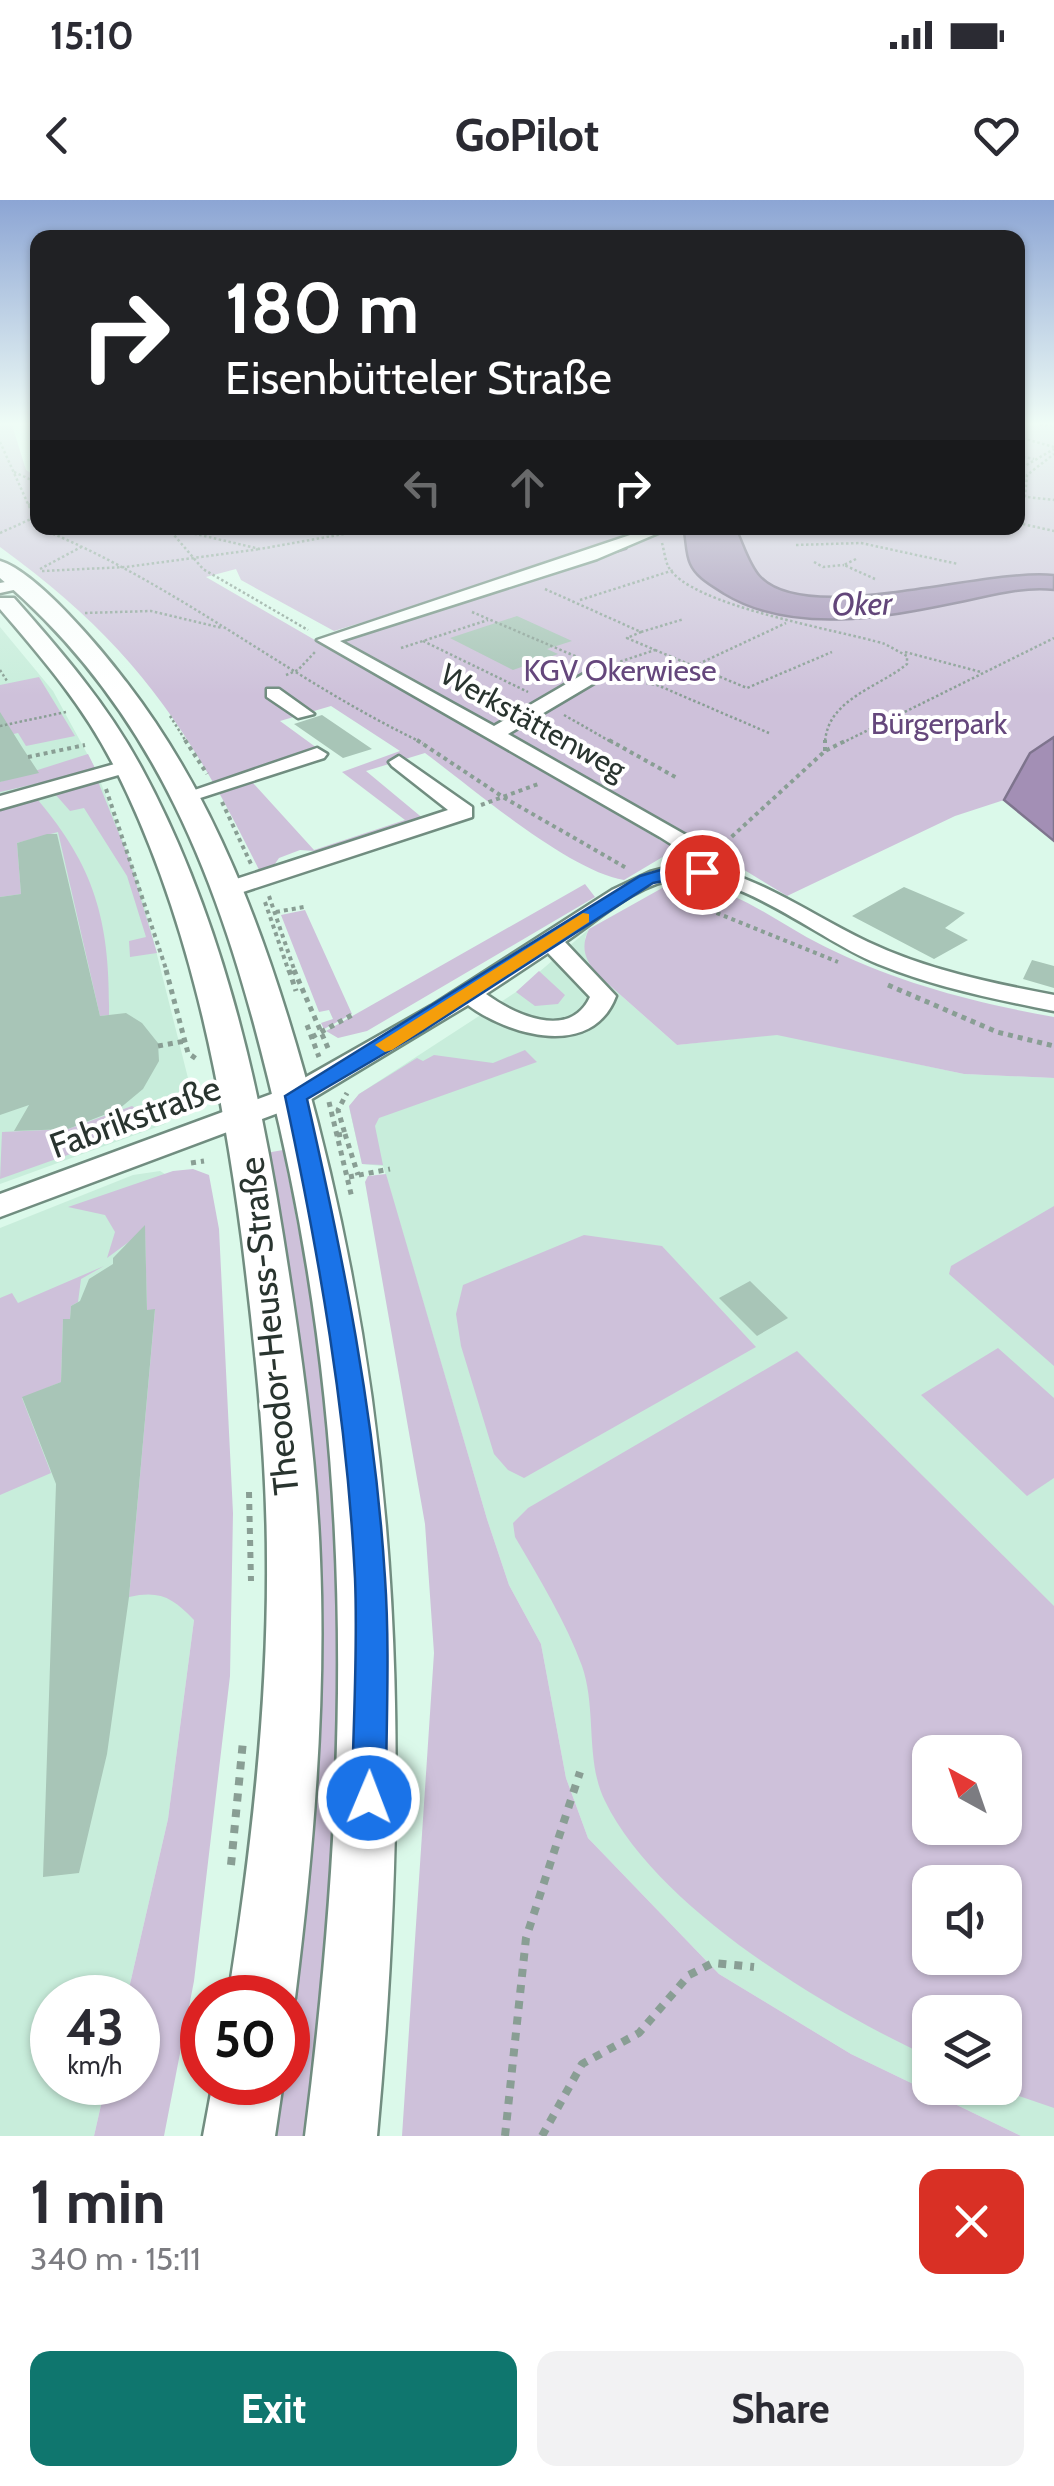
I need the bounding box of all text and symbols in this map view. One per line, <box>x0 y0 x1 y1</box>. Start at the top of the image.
text: 15:10 <box>50 12 134 59</box>
icon: back <box>30 108 85 163</box>
text: GoPilot <box>455 108 599 162</box>
icon: heart <box>969 108 1024 163</box>
text: 180 m <box>225 265 419 351</box>
icon: right <box>60 270 190 400</box>
text: Eisenbütteler Straße <box>225 351 612 405</box>
icon: left <box>395 460 450 515</box>
icon: ahead <box>500 460 555 515</box>
icon: right <box>605 460 660 515</box>
water label: Oker <box>832 583 894 624</box>
park label: KGV Okerwiese <box>523 652 717 689</box>
street label: Werkstättenweg <box>434 655 633 788</box>
park label: Bürgerpark <box>871 705 1008 742</box>
pin <box>660 830 745 915</box>
icon: arrive <box>675 845 730 900</box>
street label: Fabrikstraße <box>44 1066 226 1167</box>
street label: Theodor-Heuss-Straße <box>229 1155 308 1497</box>
north arrow <box>912 1735 1022 1845</box>
map controls <box>912 1735 1022 2105</box>
position arrow <box>317 1746 421 1850</box>
button: sound <box>912 1865 1022 1975</box>
speed limit sign: 50 <box>180 1975 310 2105</box>
button: layers <box>912 1995 1022 2105</box>
text: 43 <box>66 1997 124 2058</box>
text: km/h <box>68 2050 122 2080</box>
text: 1 min <box>30 2165 165 2238</box>
button: close <box>919 2169 1024 2274</box>
text: 340 m · 15:11 <box>30 2239 201 2278</box>
button: Exit <box>30 2351 517 2466</box>
button: Share <box>537 2351 1024 2466</box>

